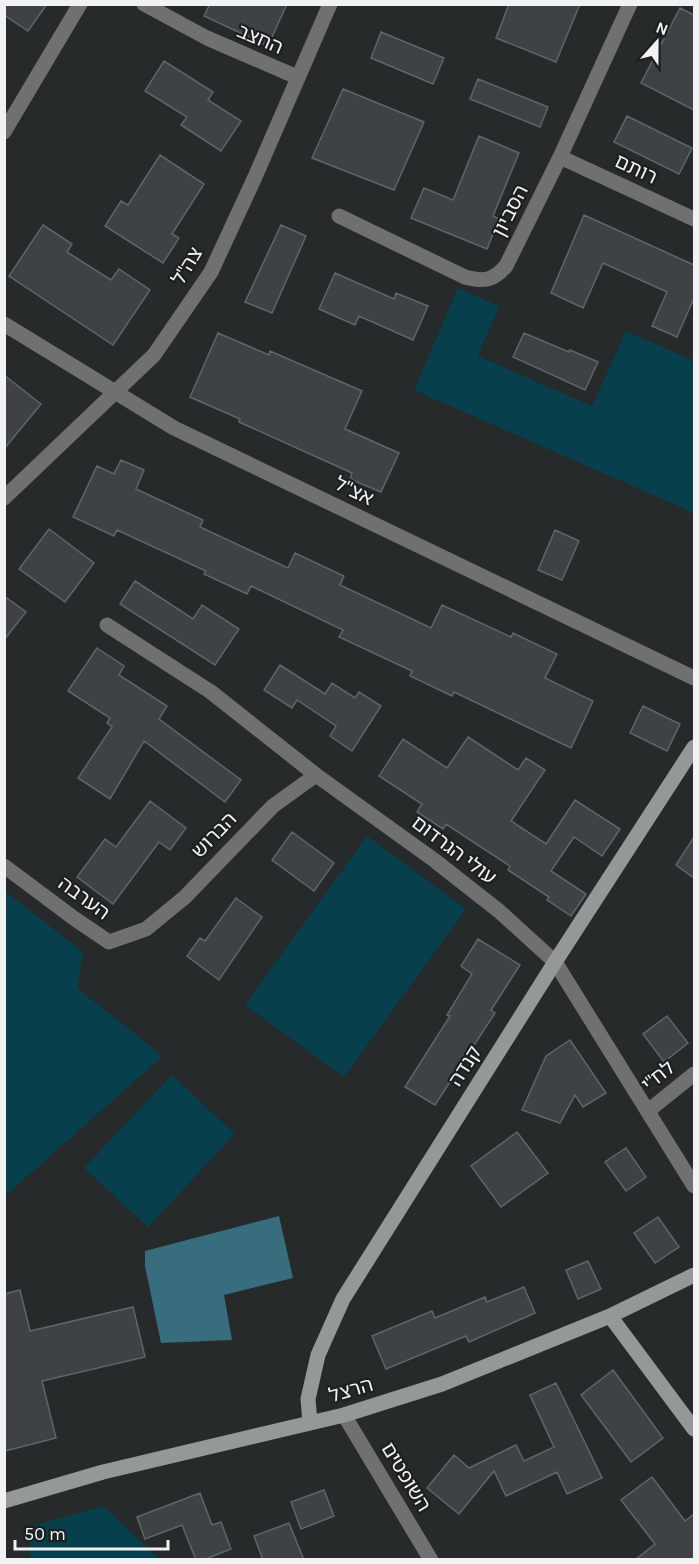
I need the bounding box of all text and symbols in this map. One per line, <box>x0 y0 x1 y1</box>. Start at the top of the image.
north arrow <box>627 12 687 72</box>
text: N <box>653 18 671 39</box>
street label: החצב <box>233 19 287 59</box>
street label: רותם <box>611 149 661 189</box>
street label: הסביון <box>487 181 533 241</box>
street label: צה"ל <box>167 243 207 289</box>
street label: אצ"ל <box>331 472 377 510</box>
street label: הברוש <box>187 807 241 863</box>
street label: עולי הגרדום <box>407 811 501 889</box>
street label: הערבה <box>54 872 114 924</box>
street label: קנדה <box>444 1042 486 1090</box>
street label: לח"י <box>637 1056 679 1096</box>
street label: הרצל <box>326 1373 376 1407</box>
street label: השופטים <box>376 1438 436 1516</box>
scale bar <box>15 1513 168 1551</box>
text: 50 m <box>24 1523 66 1545</box>

